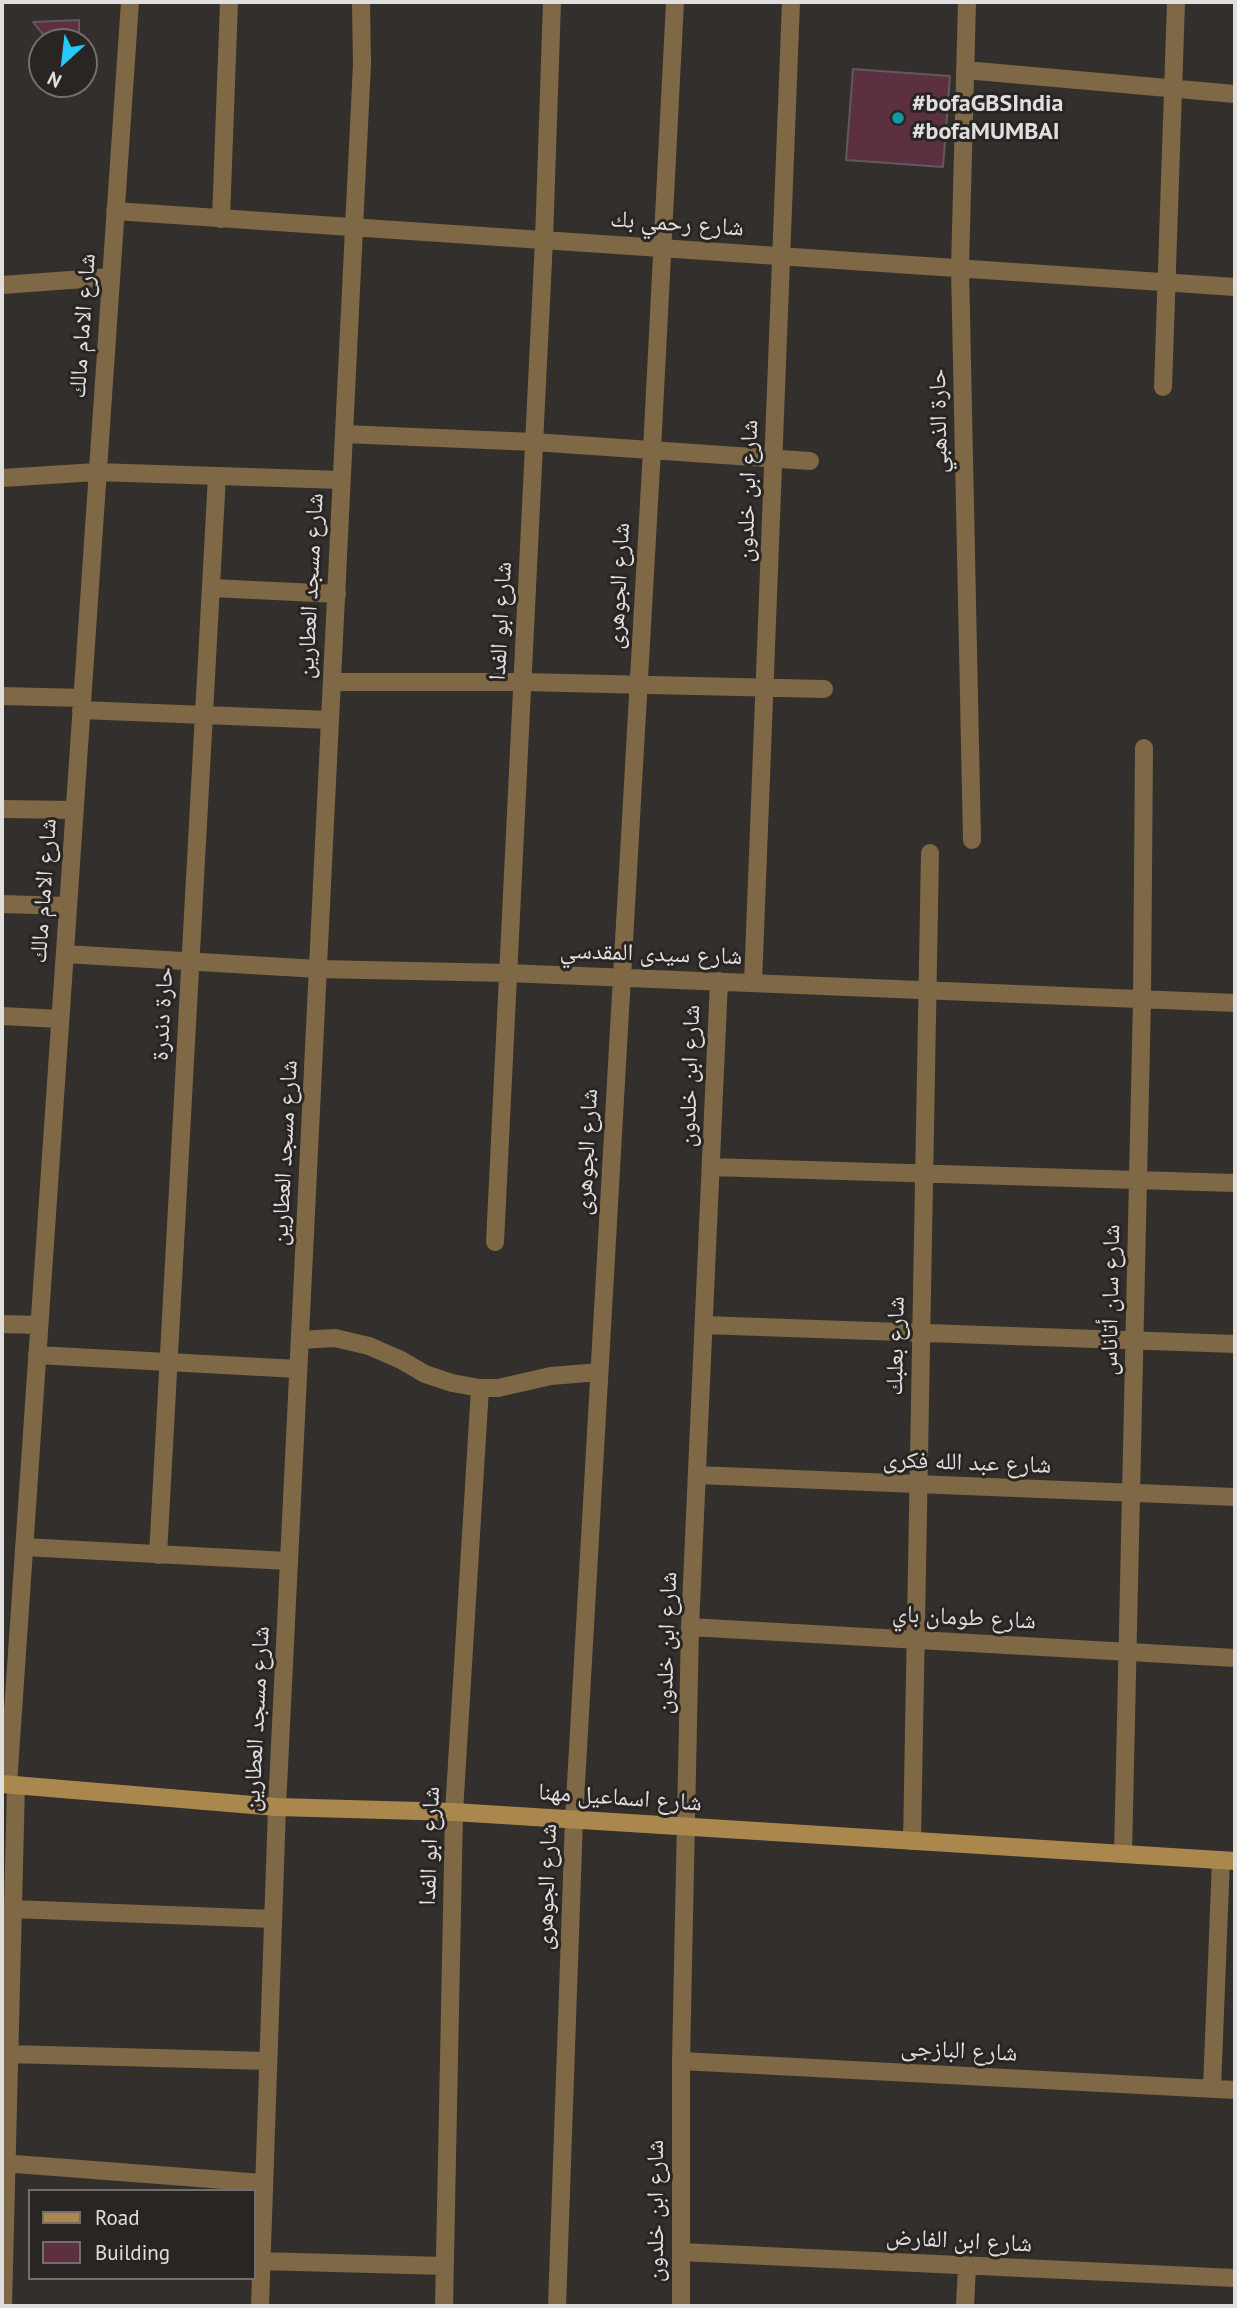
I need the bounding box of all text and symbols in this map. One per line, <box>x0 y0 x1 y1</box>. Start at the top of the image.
north arrow <box>28 28 98 98</box>
text: N <box>43 66 65 93</box>
place label: #bofaGBSIndia #bofaMUMBAI <box>912 90 1063 146</box>
marker: #bofaGBSIndia #bofaMUMBAI <box>890 110 906 126</box>
street label: شارع رحمي بك <box>609 205 745 243</box>
street label: شارع الامام مالك <box>64 253 102 399</box>
street label: حارة الذهبي <box>924 368 954 474</box>
street label: شارع ابن خلدون <box>731 419 765 563</box>
street label: شارع مسجد العطارين <box>292 492 330 680</box>
street label: شارع الجوهرى <box>601 522 637 650</box>
street label: شارع ابو الفدا <box>484 561 518 681</box>
street label: شارع الامام مالك <box>25 818 63 964</box>
street label: شارع سيدى المقدسي <box>559 936 743 972</box>
street label: حارة دندرة <box>146 966 180 1062</box>
street label: شارع ابن خلدون <box>673 1004 707 1148</box>
street label: شارع مسجد العطارين <box>266 1059 304 1247</box>
street label: شارع الجوهرى <box>569 1088 605 1216</box>
street label: شارع سان أتاناس <box>1095 1224 1127 1376</box>
street label: شارع بعلبك <box>881 1296 911 1396</box>
street label: شارع عبد الله فكرى <box>882 1446 1052 1480</box>
street label: شارع ابن خلدون <box>650 1571 684 1715</box>
street label: شارع طومان باي <box>891 1600 1037 1636</box>
street label: شارع مسجد العطارين <box>238 1625 276 1813</box>
street label: شارع اسماعيل مهنا <box>537 1778 703 1818</box>
street label: شارع ابو الفدا <box>414 1786 446 1906</box>
street label: شارع الجوهرى <box>530 1823 564 1951</box>
street label: شارع البازجى <box>900 2034 1018 2068</box>
street label: شارع ابن خلدون <box>642 2140 670 2282</box>
legend <box>28 2189 256 2280</box>
text: Road <box>95 2204 139 2231</box>
street label: شارع ابن الفارض <box>885 2223 1033 2259</box>
text: Building <box>95 2239 170 2266</box>

